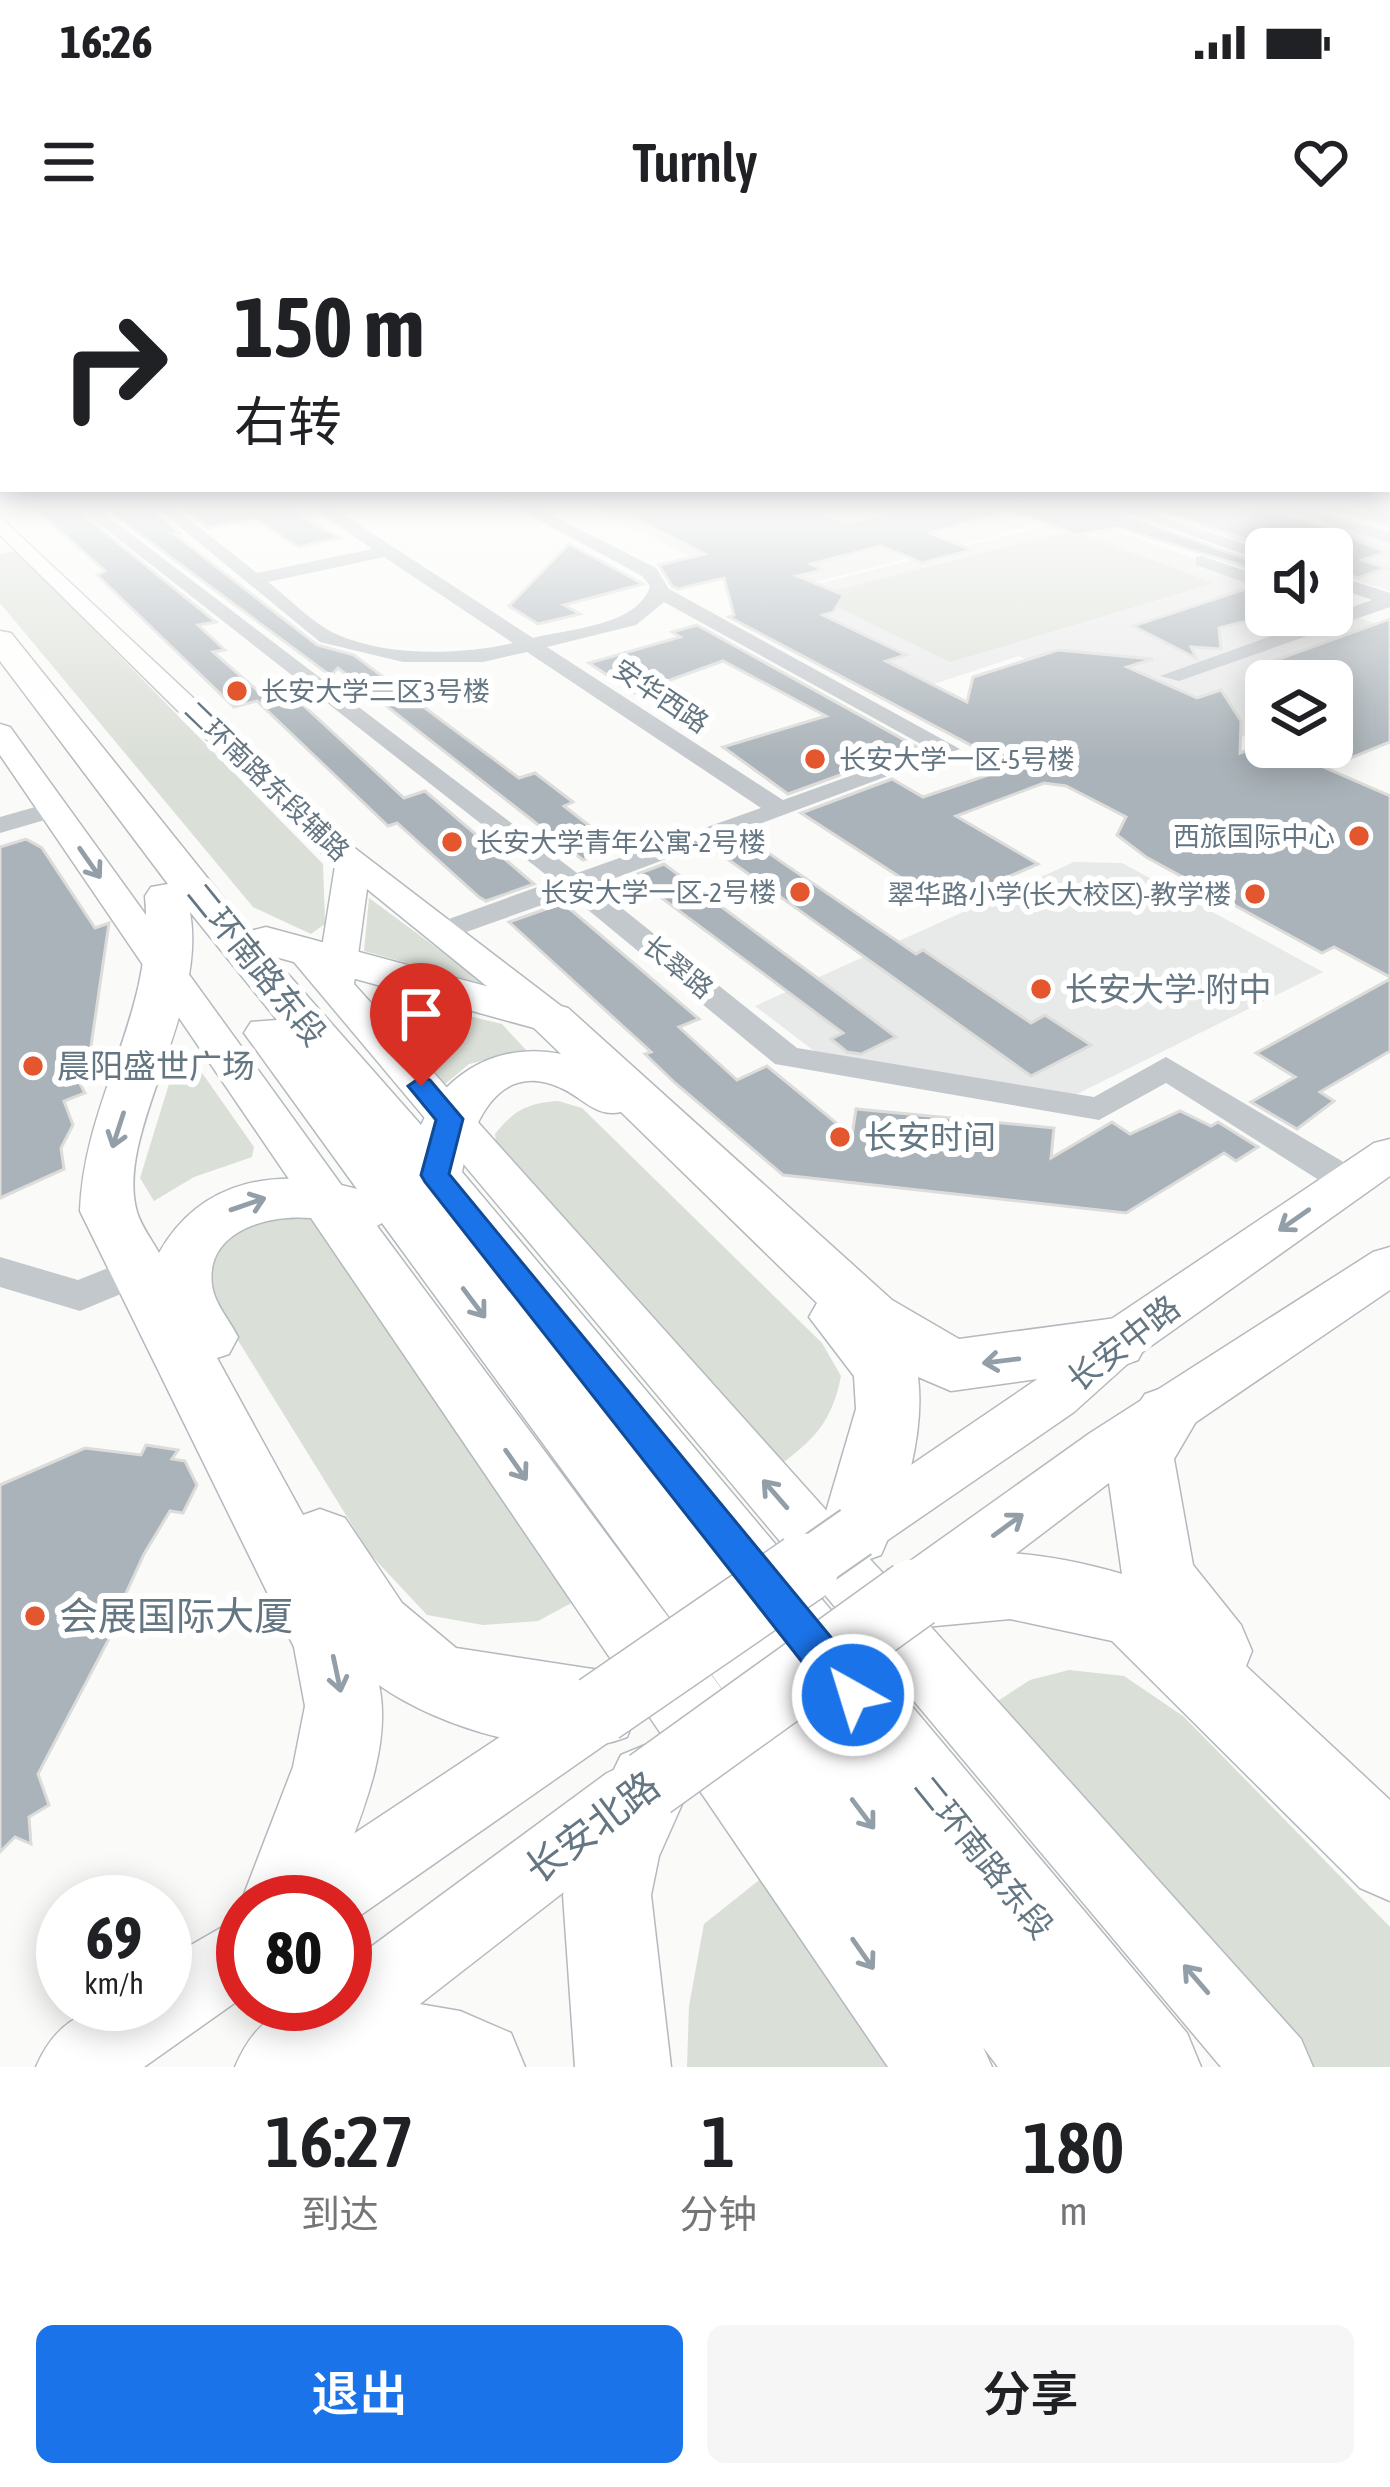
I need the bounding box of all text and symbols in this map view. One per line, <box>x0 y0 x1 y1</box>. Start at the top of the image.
text: 16:26 <box>60 16 153 68</box>
icon: menu <box>36 129 102 195</box>
icon: heart <box>1288 129 1354 195</box>
text: Turnly <box>632 132 758 193</box>
text: 150 m <box>234 279 424 375</box>
icon: right <box>36 288 192 444</box>
text: 右转 <box>234 391 342 452</box>
map controls <box>1245 528 1353 768</box>
button: sound <box>1245 528 1353 636</box>
street label: 安华西路 <box>608 653 714 739</box>
button: layers <box>1245 660 1353 768</box>
place label: 长安大学二区3号楼 <box>261 676 490 707</box>
marker: 长安大学二区3号楼 <box>224 678 250 704</box>
street label: 二环南路东段辅路 <box>179 695 355 867</box>
place label: 长安大学一区-5号楼 <box>839 744 1074 775</box>
marker: 长安大学一区-5号楼 <box>802 746 828 772</box>
place label: 西旅国际中心 <box>1173 821 1335 852</box>
marker: 西旅国际中心 <box>1346 823 1372 849</box>
place label: 长安大学青年公寓-2号楼 <box>476 827 765 858</box>
marker: 长安大学青年公寓-2号楼 <box>439 829 465 855</box>
one-way arrow <box>77 846 102 880</box>
street label: 二环南路东段 <box>180 875 334 1053</box>
place label: 长安大学一区-2号楼 <box>541 877 776 908</box>
marker: 长安大学一区-2号楼 <box>787 879 813 905</box>
place label: 翠华路小学(长大校区)-教学楼 <box>887 879 1231 910</box>
marker: 翠华路小学(长大校区)-教学楼 <box>1242 881 1268 907</box>
street label: 长翠路 <box>637 929 719 1005</box>
pin <box>370 963 472 1086</box>
place label: 长安大学-附中 <box>1065 970 1271 1008</box>
marker: 长安大学-附中 <box>1028 976 1054 1002</box>
icon: arrive <box>388 981 454 1047</box>
place label: 晨阳盛世广场 <box>57 1047 255 1085</box>
marker: 晨阳盛世广场 <box>20 1053 46 1079</box>
one-way arrow <box>106 1111 128 1149</box>
place label: 长安时间 <box>864 1118 996 1156</box>
marker: 长安时间 <box>827 1124 853 1150</box>
one-way arrow <box>228 1192 266 1214</box>
one-way arrow <box>1277 1207 1311 1232</box>
one-way arrow <box>460 1286 486 1318</box>
street label: 长安中路 <box>1059 1287 1187 1399</box>
one-way arrow <box>982 1350 1021 1373</box>
one-way arrow <box>503 1448 528 1481</box>
one-way arrow <box>762 1480 789 1510</box>
one-way arrow <box>991 1512 1024 1538</box>
place label: 会展国际大厦 <box>59 1594 293 1638</box>
marker: 会展国际大厦 <box>22 1603 48 1629</box>
position arrow <box>790 1632 916 1758</box>
one-way arrow <box>327 1654 350 1692</box>
street label: 长安北路 <box>516 1762 668 1892</box>
street label: 二环南路东段 <box>907 1768 1061 1946</box>
one-way arrow <box>849 1797 875 1829</box>
speed limit sign: 80 <box>216 1875 372 2031</box>
text: 69 <box>86 1903 142 1972</box>
one-way arrow <box>850 1937 875 1970</box>
one-way arrow <box>1183 1964 1210 1995</box>
text: km/h <box>84 1966 144 2000</box>
text: 16:27 <box>266 2100 414 2182</box>
text: 1 <box>701 2100 735 2182</box>
text: 180 <box>1023 2106 1124 2188</box>
text: m <box>1060 2189 1088 2233</box>
text: 到达 <box>301 2192 379 2236</box>
text: 分钟 <box>679 2192 757 2236</box>
button: 退出 <box>36 2325 683 2463</box>
button: 分享 <box>707 2325 1354 2463</box>

